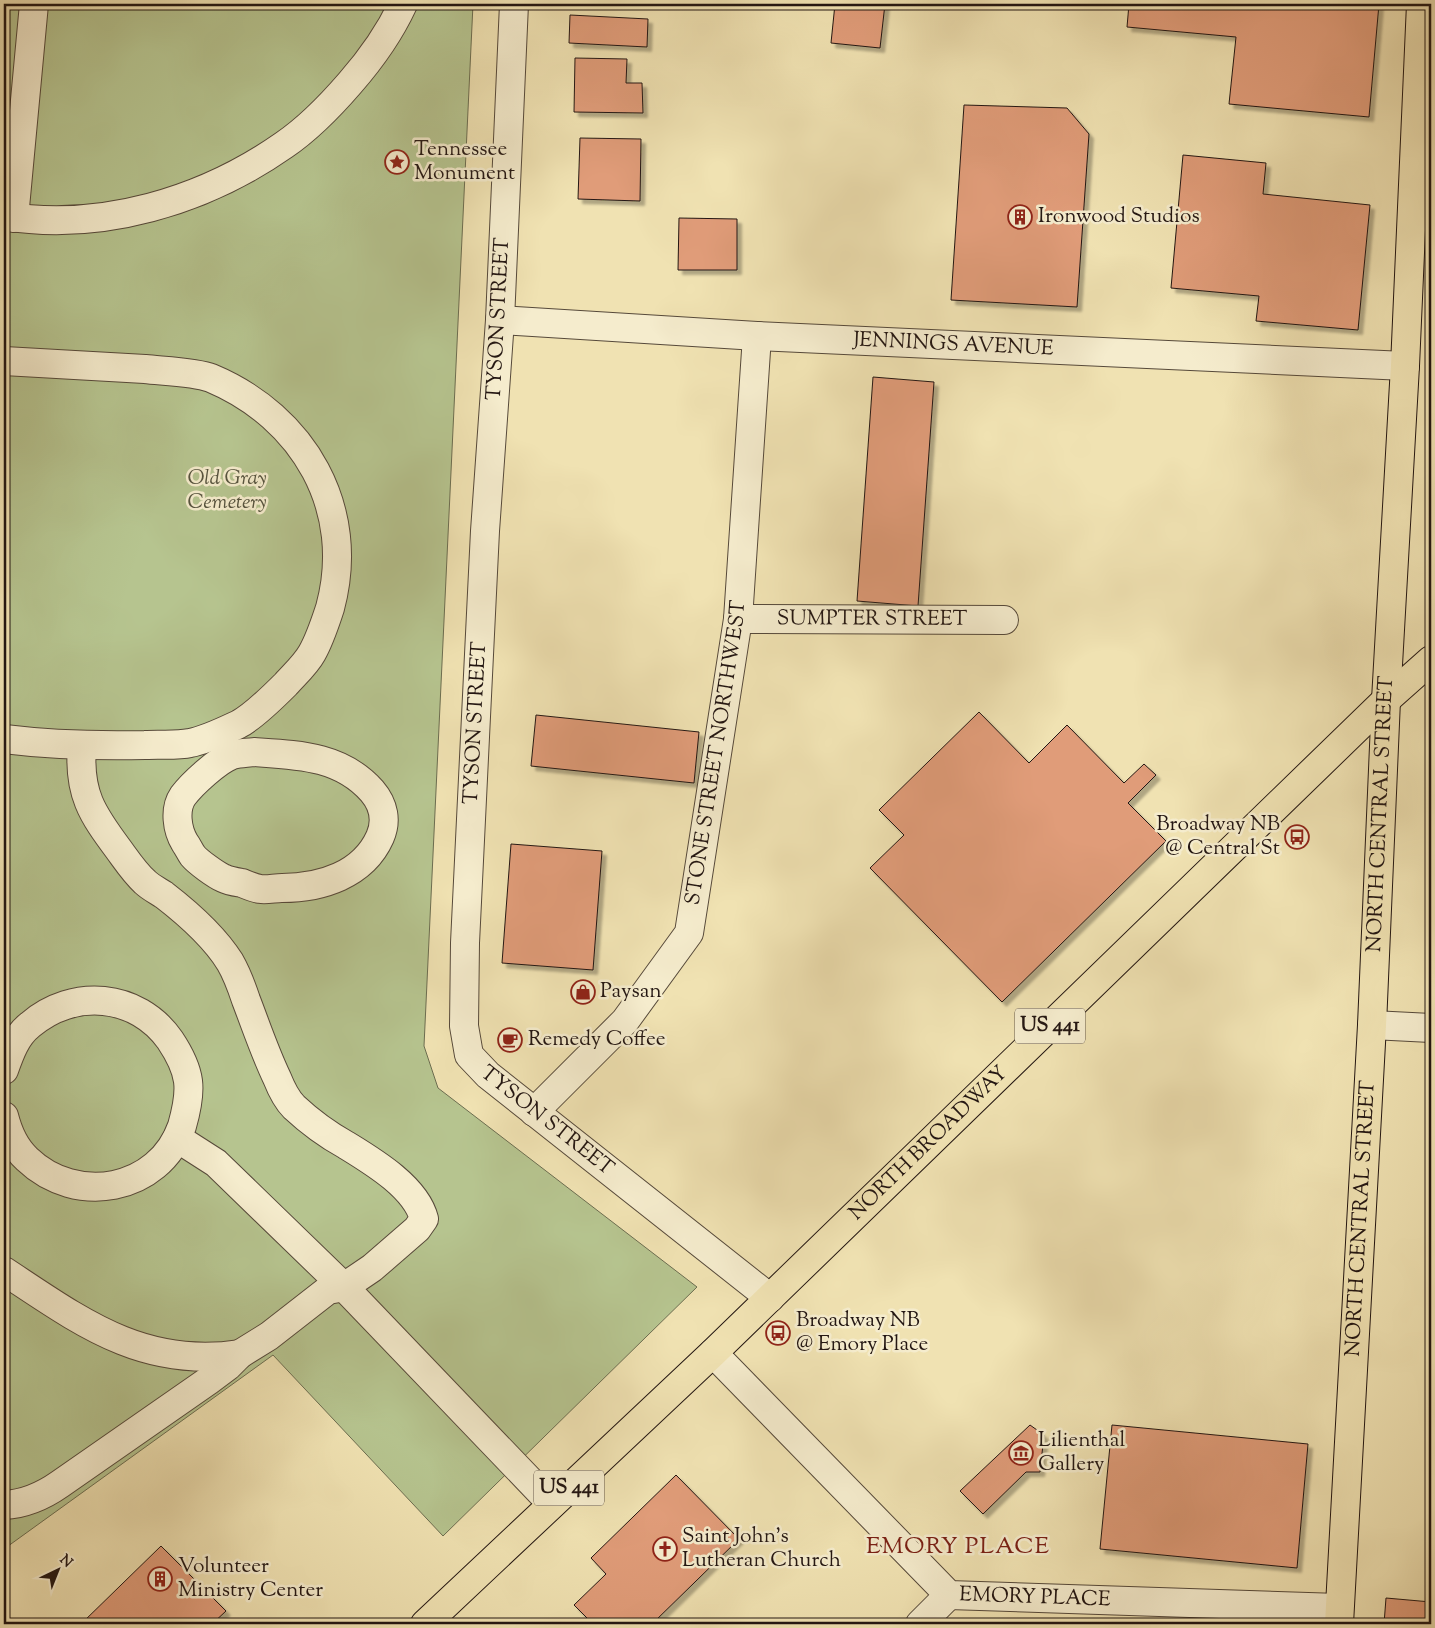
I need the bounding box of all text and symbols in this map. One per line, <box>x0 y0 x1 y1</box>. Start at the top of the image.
place label: Tennessee Monument <box>414 135 515 189</box>
place icon: Tennessee Monument <box>384 149 410 175</box>
place label: Ironwood Studios <box>1038 202 1200 232</box>
building icon: Ironwood Studios <box>1007 204 1033 230</box>
street label: TYSON STREET <box>480 237 518 401</box>
street label: JENNINGS AVENUE <box>851 325 1054 365</box>
park label: Old Gray Cemetery <box>187 464 267 518</box>
street label: STONE STREET NORTHWEST <box>679 599 754 907</box>
street label: SUMPTER STREET <box>777 604 967 635</box>
street label: TYSON STREET <box>457 641 495 805</box>
street label: NORTH CENTRAL STREET <box>1360 675 1402 953</box>
place label: Broadway NB @ Central St <box>1156 810 1280 864</box>
bus stop icon: Broadway NB @ Central St <box>1284 824 1310 850</box>
place label: Paysan <box>600 977 662 1007</box>
shop icon: Paysan <box>570 979 596 1005</box>
road number: US 441 <box>1015 1008 1085 1044</box>
place label: Remedy Coffee <box>528 1025 666 1055</box>
cafe icon: Remedy Coffee <box>497 1027 523 1053</box>
street label: TYSON STREET <box>473 1059 620 1184</box>
street label: NORTH BROADWAY <box>843 1059 1015 1228</box>
street label: NORTH CENTRAL STREET <box>1339 1079 1384 1358</box>
place label: Broadway NB @ Emory Place <box>796 1306 928 1360</box>
bus stop icon: Broadway NB @ Emory Place <box>765 1320 791 1346</box>
place label: Lilienthal Gallery <box>1038 1426 1126 1480</box>
museum icon: Lilienthal Gallery <box>1008 1440 1034 1466</box>
road number: US 441 <box>534 1470 604 1506</box>
place label: Saint John's Lutheran Church <box>682 1522 841 1576</box>
district label: EMORY PLACE <box>866 1530 1050 1564</box>
church icon: Saint John's Lutheran Church <box>652 1536 678 1562</box>
north arrow <box>32 1546 82 1596</box>
text: N <box>55 1551 76 1573</box>
place label: Volunteer Ministry Center <box>178 1552 323 1606</box>
building icon: Volunteer Ministry Center <box>147 1566 173 1592</box>
street label: EMORY PLACE <box>959 1580 1111 1615</box>

